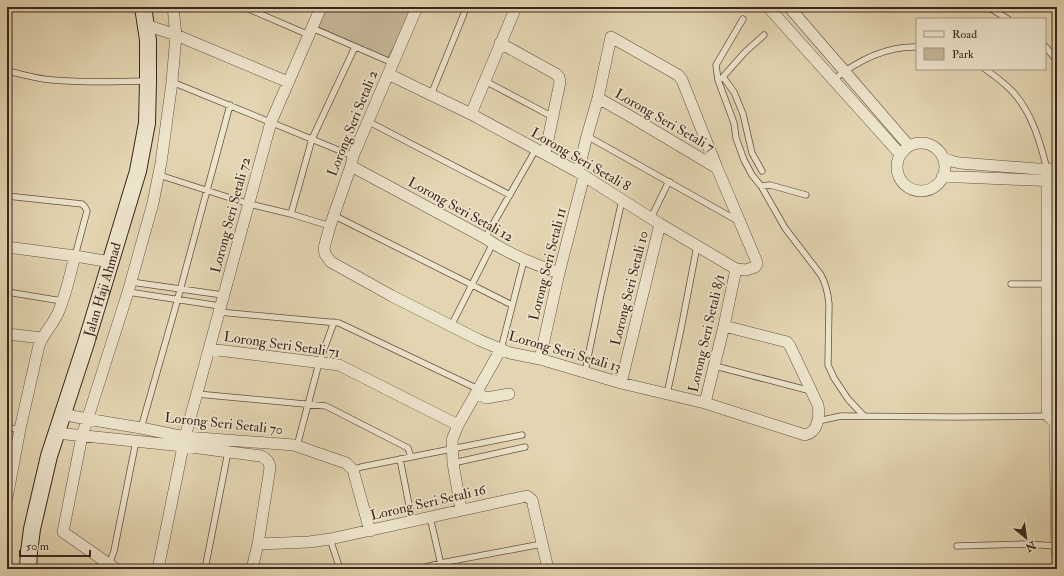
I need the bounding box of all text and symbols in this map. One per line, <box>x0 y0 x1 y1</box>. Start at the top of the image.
legend <box>916 18 1046 70</box>
text: Road <box>952 27 977 42</box>
text: Park <box>952 47 974 62</box>
street label: Lorong Seri Setali 2 <box>323 68 381 179</box>
street label: Lorong Seri Setali 7 <box>612 85 718 156</box>
street label: Lorong Seri Setali 8 <box>528 124 634 195</box>
street label: Lorong Seri Setali 72 <box>207 155 254 275</box>
street label: Lorong Seri Setali 12 <box>405 173 516 245</box>
street label: Lorong Seri Setali 11 <box>525 206 570 322</box>
street label: Lorong Seri Setali 10 <box>607 229 652 347</box>
street label: Jalan Haji Ahmad <box>80 240 125 340</box>
street label: Lorong Seri Setali 8/1 <box>685 272 728 394</box>
street label: Lorong Seri Setali 13 <box>507 327 623 376</box>
street label: Lorong Seri Setali 71 <box>223 328 341 361</box>
street label: Lorong Seri Setali 70 <box>164 409 284 438</box>
street label: Lorong Seri Setali 16 <box>369 481 488 524</box>
north arrow <box>1006 518 1046 558</box>
scale bar <box>20 532 90 558</box>
text: N <box>1022 538 1039 555</box>
text: 50 m <box>26 539 50 554</box>

